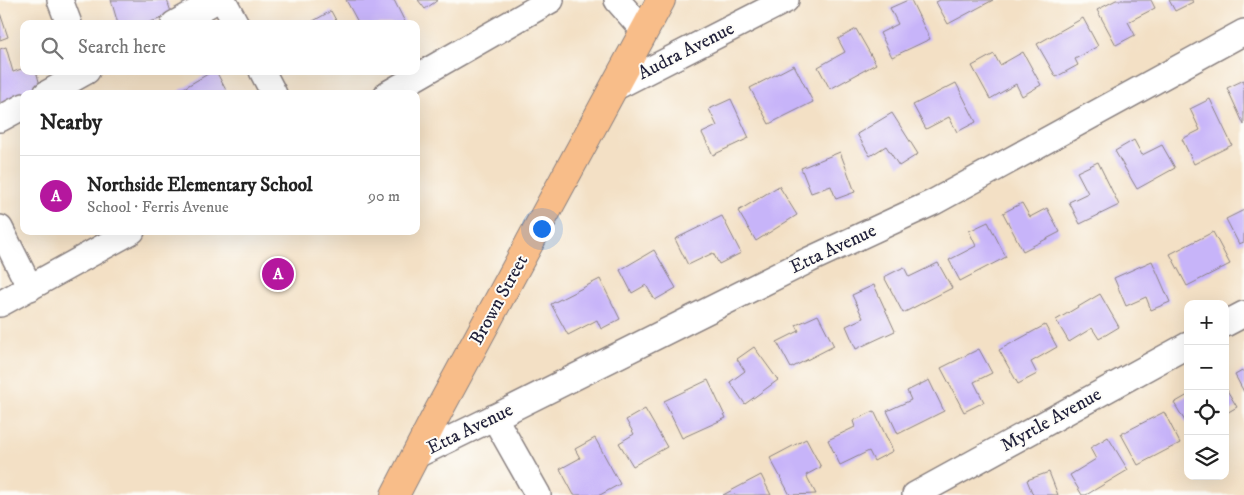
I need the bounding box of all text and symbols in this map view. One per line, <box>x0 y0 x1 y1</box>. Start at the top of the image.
street label: Audra Avenue <box>634 17 738 85</box>
search box <box>20 20 420 75</box>
icon: search <box>38 34 66 62</box>
text: Search here <box>78 36 166 59</box>
text: Nearby <box>40 110 102 136</box>
text: Northside Elementary School <box>87 174 313 197</box>
text: A <box>51 186 61 206</box>
text: 90 m <box>368 186 400 206</box>
text: School · Ferris Avenue <box>87 197 229 217</box>
your location <box>529 216 555 242</box>
street label: Etta Avenue <box>786 219 880 279</box>
street label: Brown Street <box>465 251 533 349</box>
pin: A <box>262 255 294 293</box>
map controls <box>1184 300 1229 480</box>
button: + <box>1184 300 1229 345</box>
button: − <box>1184 345 1229 390</box>
street label: Myrtle Avenue <box>997 383 1105 457</box>
button: locate <box>1184 390 1229 435</box>
street label: Etta Avenue <box>423 398 517 460</box>
button: layers <box>1184 435 1229 480</box>

